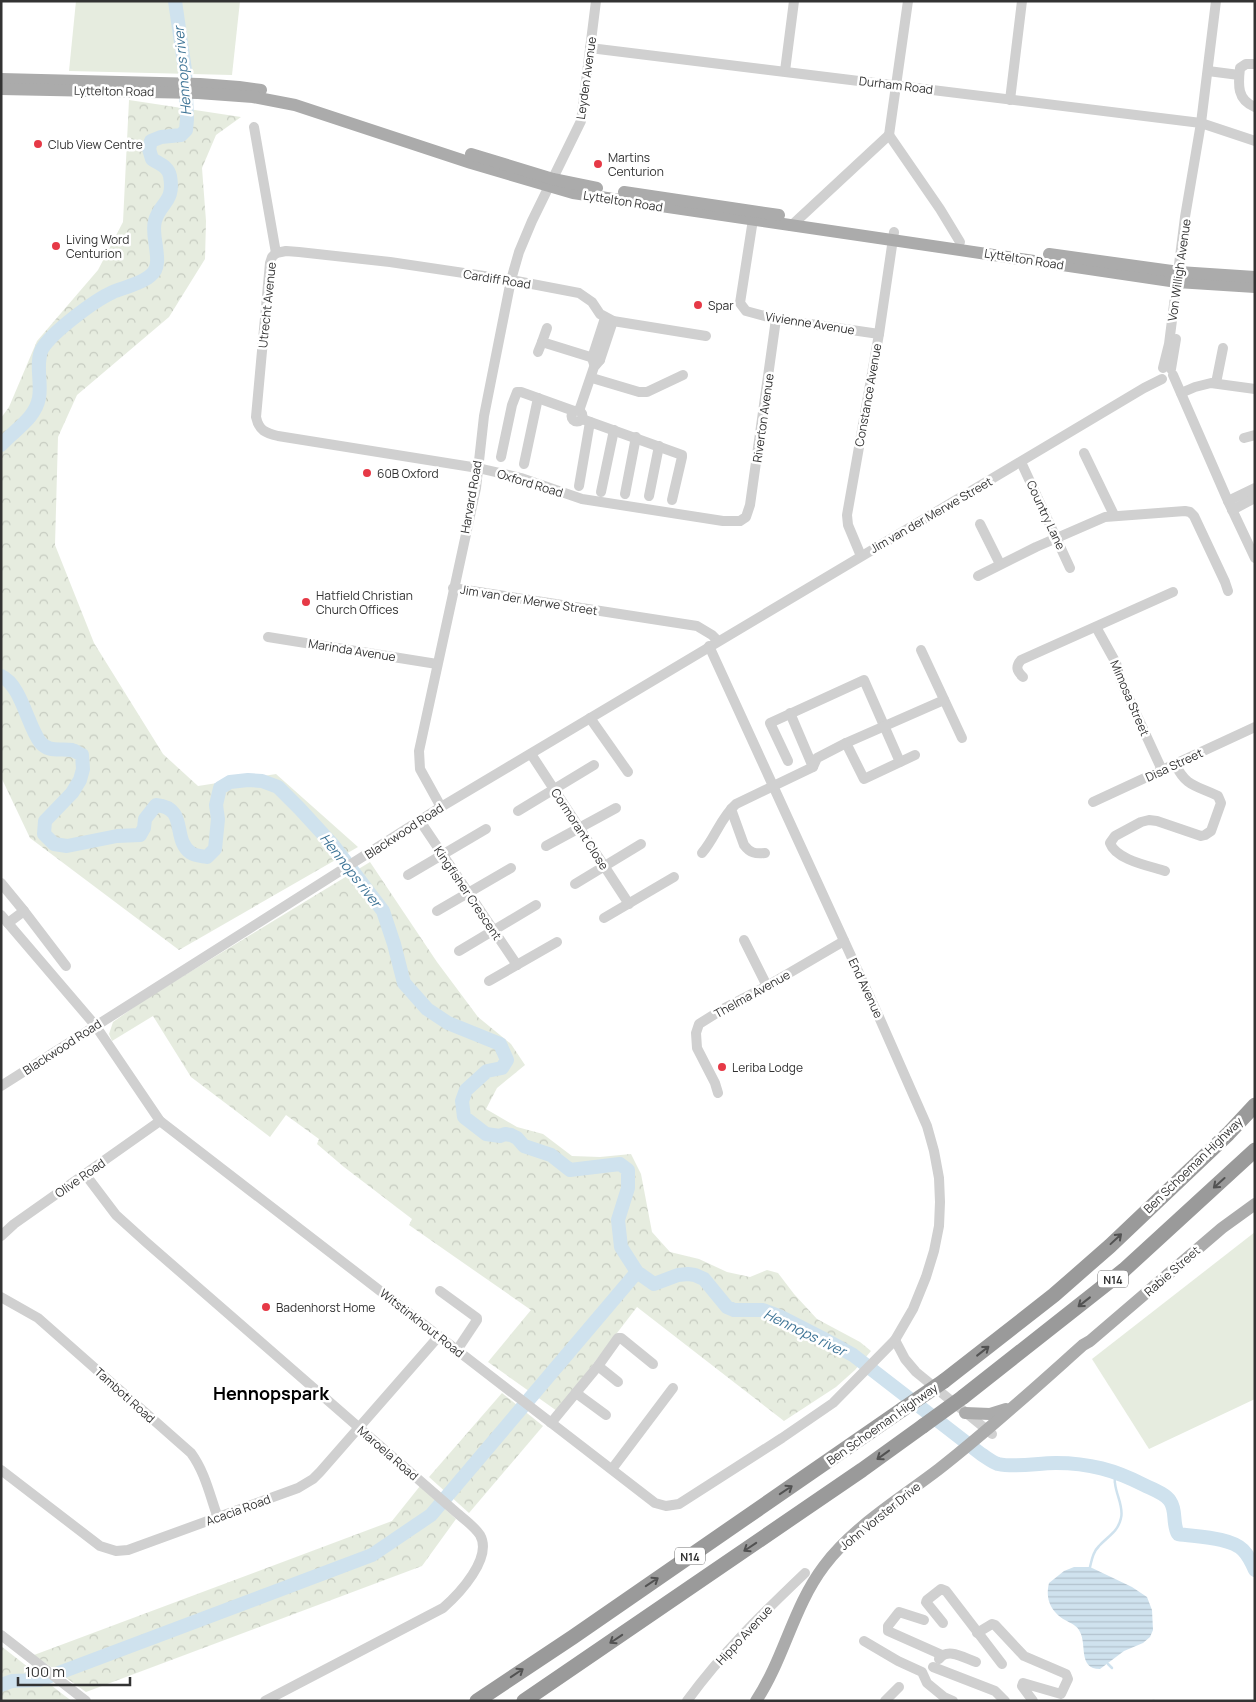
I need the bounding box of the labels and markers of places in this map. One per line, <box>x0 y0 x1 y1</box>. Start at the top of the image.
place label: Club View Centre <box>48 136 143 153</box>
marker: Club View Centre <box>32 138 44 150</box>
place label: Martins Centurion <box>608 149 664 180</box>
marker: Martins Centurion <box>592 158 604 170</box>
place label: Living Word Centurion <box>66 231 129 262</box>
marker: Living Word Centurion <box>50 240 62 252</box>
place label: Spar <box>708 297 734 314</box>
marker: Spar <box>692 299 704 311</box>
place label: 60B Oxford <box>377 465 439 482</box>
marker: 60B Oxford <box>361 467 373 479</box>
place label: Hatfield Christian Church Offices <box>316 587 413 618</box>
marker: Hatfield Christian Church Offices <box>300 596 312 608</box>
place label: Leriba Lodge <box>732 1059 803 1076</box>
marker: Leriba Lodge <box>716 1061 728 1073</box>
place label: Badenhorst Home <box>276 1299 375 1316</box>
marker: Badenhorst Home <box>260 1301 272 1313</box>

